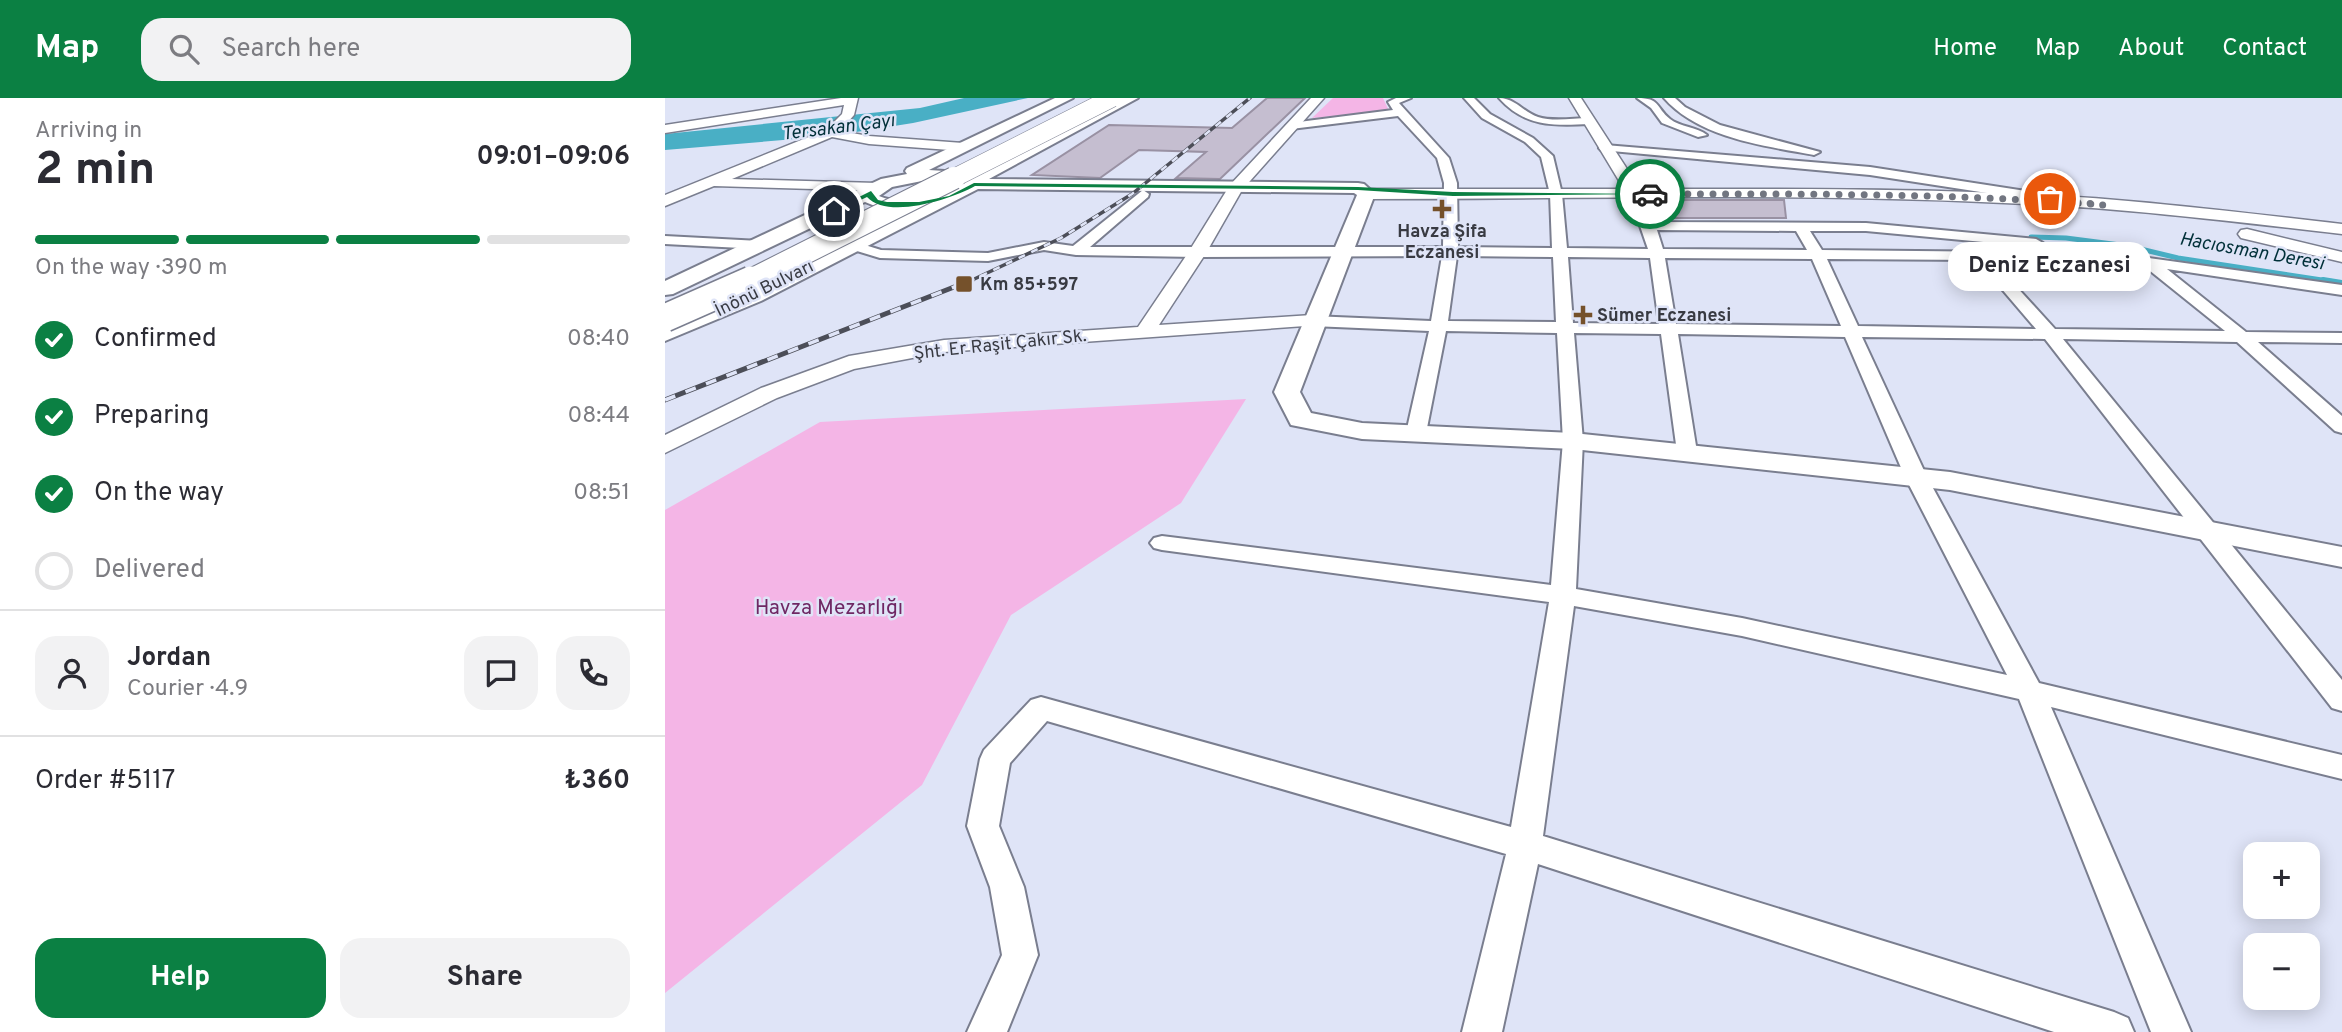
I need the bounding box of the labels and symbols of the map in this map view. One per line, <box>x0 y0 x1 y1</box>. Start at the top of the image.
water label: Tersakan Çayı <box>781 109 896 147</box>
courier <box>1615 159 1685 229</box>
pin <box>2020 169 2080 229</box>
pin <box>804 181 864 241</box>
marker: Havza Şifa Eczanesi <box>1434 201 1450 217</box>
place label: Havza Şifa Eczanesi <box>1397 221 1487 265</box>
water label: Hacıosman Deresi <box>2178 227 2327 277</box>
callout: Deniz Eczanesi <box>1949 241 2151 290</box>
street label: İnönü Bulvarı <box>711 254 818 323</box>
marker: Km 85+597 <box>954 274 974 294</box>
place label: Km 85+597 <box>980 274 1078 297</box>
place label: Sümer Eczanesi <box>1597 305 1731 328</box>
marker: Sümer Eczanesi <box>1575 307 1591 323</box>
street label: Şht. Er Raşit Çakır Sk. <box>913 325 1088 366</box>
park label: Havza Mezarlığı <box>755 595 903 622</box>

